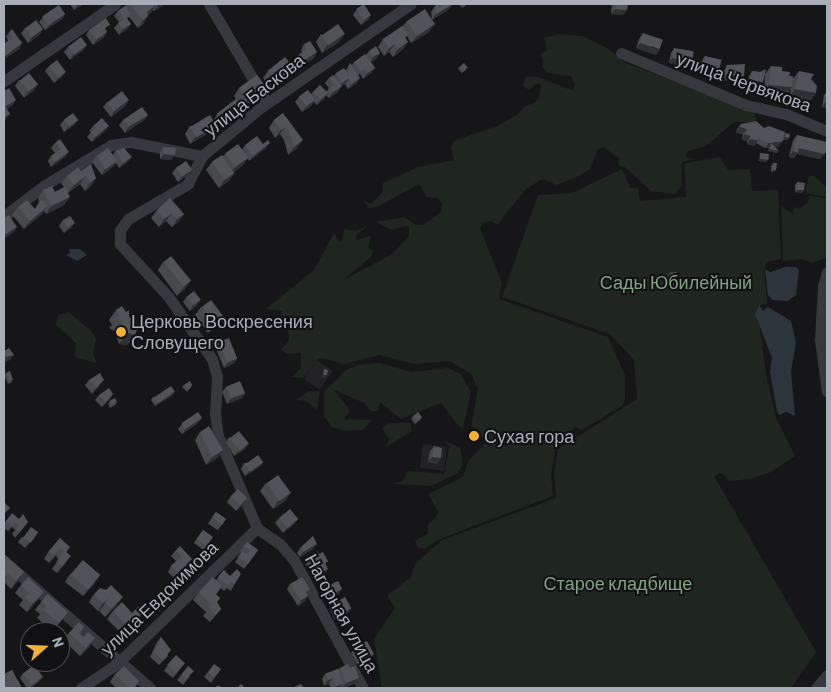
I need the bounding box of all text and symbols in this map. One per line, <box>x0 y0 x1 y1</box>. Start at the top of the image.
street label: улица Червякова <box>674 48 814 116</box>
street label: улица Баскова <box>200 49 308 141</box>
park label: Сады Юбилейный <box>600 271 752 293</box>
place label: Церковь Воскресения Словущего <box>131 311 313 354</box>
marker: Церковь Воскресения Словущего <box>115 326 127 338</box>
place label: Сухая гора <box>484 425 574 447</box>
marker: Сухая гора <box>468 430 480 442</box>
street label: улица Евдокимова <box>96 537 222 659</box>
street label: Нагорная улица <box>301 550 383 676</box>
park label: Старое кладбище <box>544 572 692 594</box>
north arrow <box>20 622 70 672</box>
text: N <box>49 635 68 649</box>

